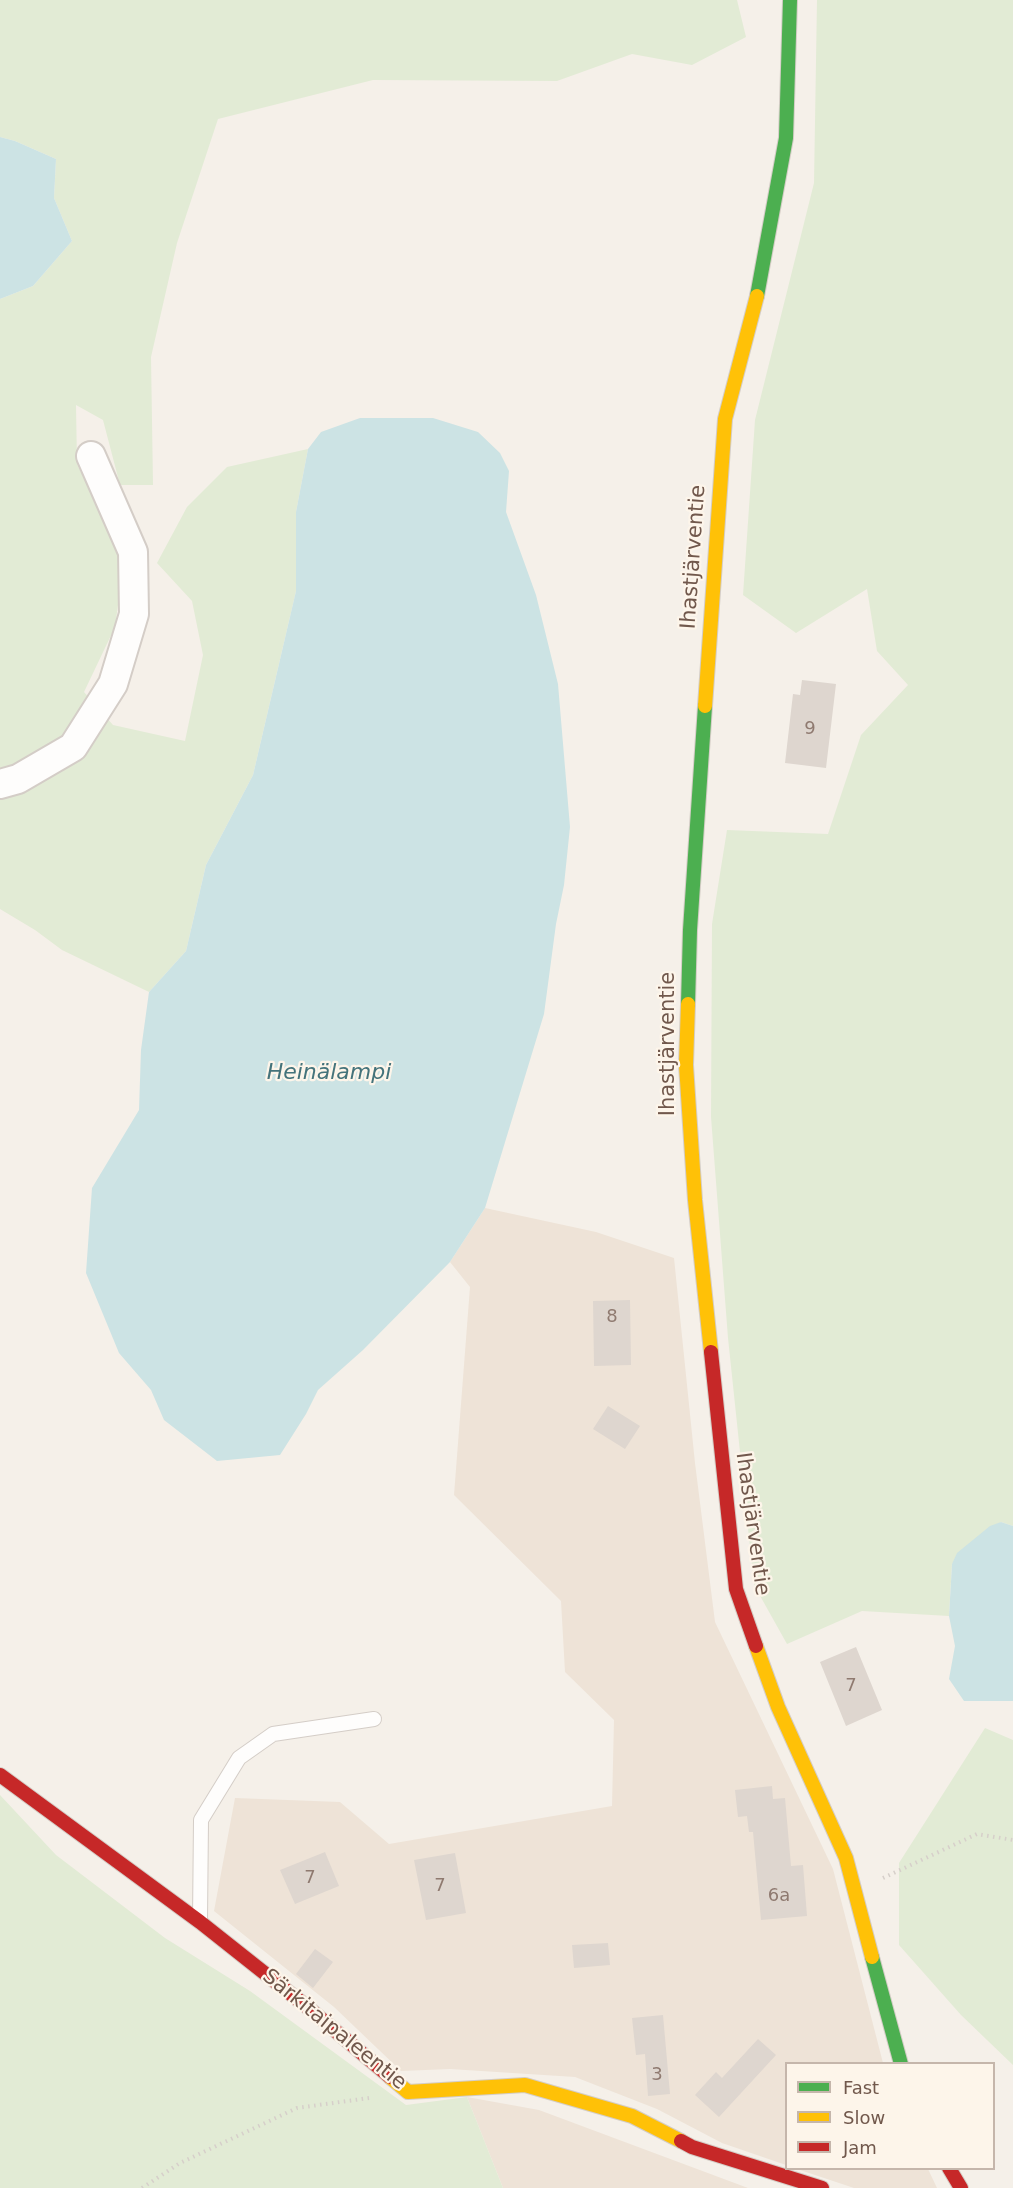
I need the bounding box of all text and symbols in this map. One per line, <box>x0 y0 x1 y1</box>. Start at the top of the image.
street label: Ihastjärventie <box>676 484 712 630</box>
house number: 9 <box>804 718 816 740</box>
street label: Ihastjärventie <box>656 972 682 1116</box>
water label: Heinälampi <box>267 1060 391 1086</box>
house number: 8 <box>606 1306 618 1328</box>
street label: Ihastjärventie <box>729 1451 775 1597</box>
house number: 7 <box>845 1675 857 1697</box>
house number: 7 <box>304 1867 316 1889</box>
house number: 7 <box>434 1875 446 1897</box>
house number: 6a <box>768 1885 790 1907</box>
street label: Särkitaipaleentie <box>257 1964 411 2096</box>
legend <box>785 2062 995 2170</box>
house number: 3 <box>651 2064 663 2086</box>
text: Fast <box>843 2077 879 2098</box>
text: Slow <box>843 2107 885 2128</box>
text: Jam <box>843 2137 877 2158</box>

